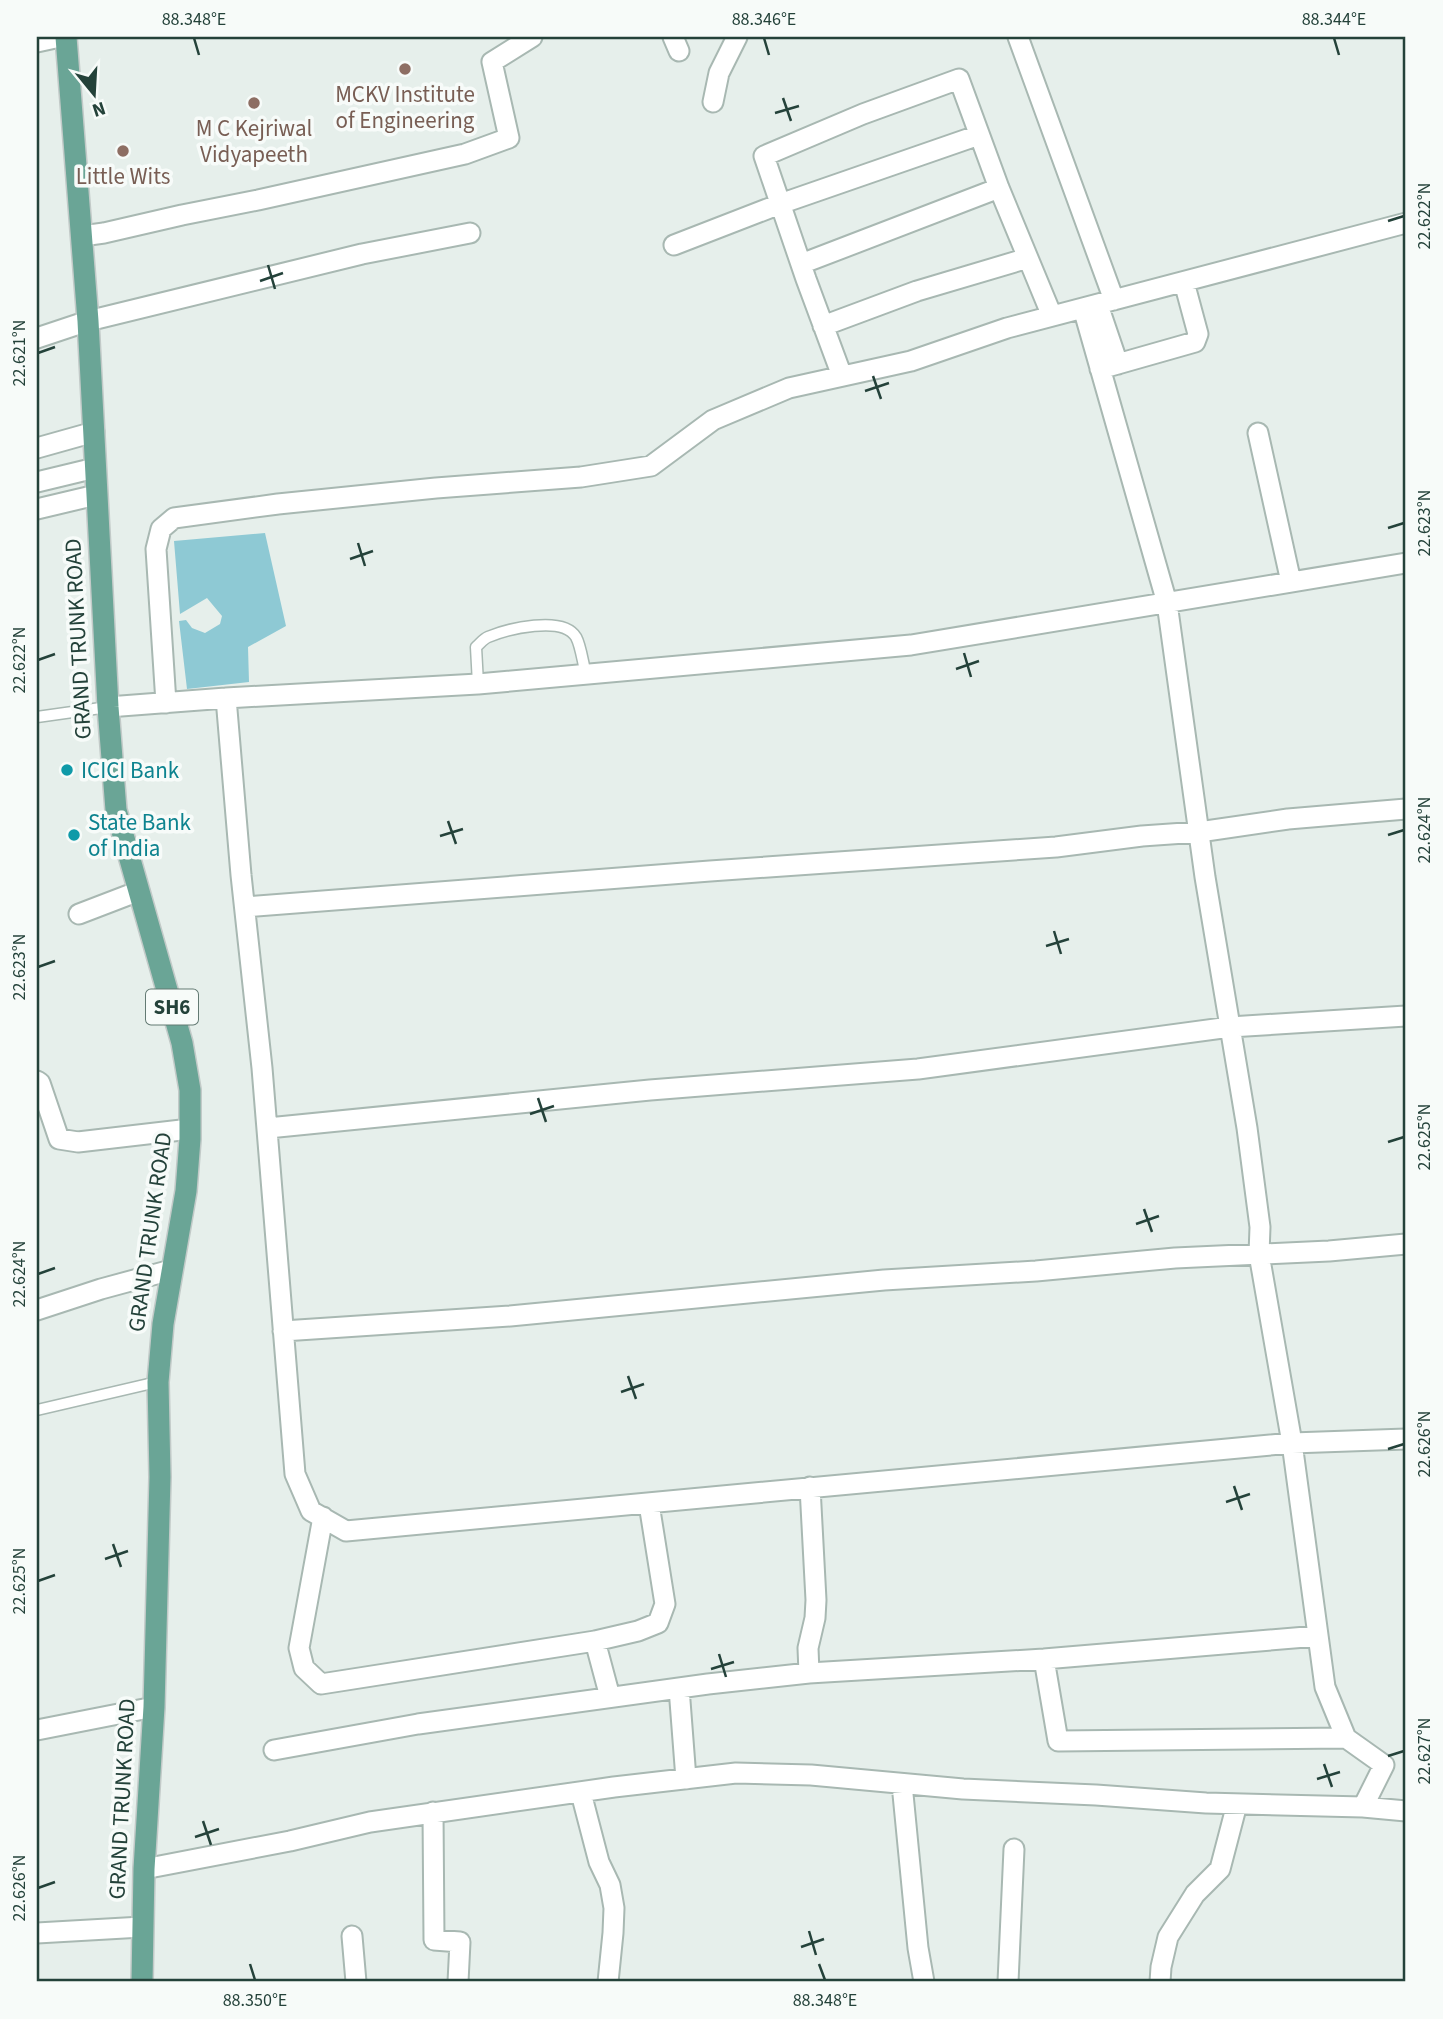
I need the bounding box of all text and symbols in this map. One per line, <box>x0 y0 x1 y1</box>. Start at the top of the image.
text: 88.348°E <box>162 7 226 32</box>
text: 88.346°E <box>732 7 796 32</box>
text: 88.344°E <box>1302 7 1366 32</box>
north arrow <box>60 60 130 130</box>
marker: MCKV Institute of Engineering <box>397 61 413 77</box>
place label: MCKV Institute of Engineering <box>335 78 475 137</box>
text: N <box>89 94 109 124</box>
marker: M C Kejriwal Vidyapeeth <box>246 95 262 111</box>
place label: M C Kejriwal Vidyapeeth <box>196 112 312 171</box>
marker: Little Wits <box>115 143 131 159</box>
place label: Little Wits <box>76 160 170 193</box>
text: 22.622°N <box>1412 183 1437 249</box>
text: 22.621°N <box>7 320 32 386</box>
text: 22.623°N <box>1412 490 1437 556</box>
street label: GRAND TRUNK ROAD <box>56 538 100 740</box>
text: 22.622°N <box>7 627 32 693</box>
place label: ICICI Bank <box>81 754 180 787</box>
marker: ICICI Bank <box>59 762 75 778</box>
text: 22.624°N <box>1412 797 1437 863</box>
place label: State Bank of India <box>88 806 191 865</box>
marker: State Bank of India <box>66 827 82 843</box>
text: 22.623°N <box>7 934 32 1000</box>
road number: SH6 <box>146 990 198 1024</box>
text: 22.625°N <box>1412 1104 1437 1170</box>
street label: GRAND TRUNK ROAD <box>120 1130 180 1334</box>
text: 22.624°N <box>7 1241 32 1307</box>
text: 22.626°N <box>1412 1411 1437 1477</box>
text: 22.625°N <box>7 1548 32 1614</box>
street label: GRAND TRUNK ROAD <box>100 1698 144 1900</box>
text: 22.627°N <box>1412 1718 1437 1784</box>
text: 22.626°N <box>7 1855 32 1921</box>
text: 88.350°E <box>223 1988 287 2013</box>
text: 88.348°E <box>793 1988 857 2013</box>

